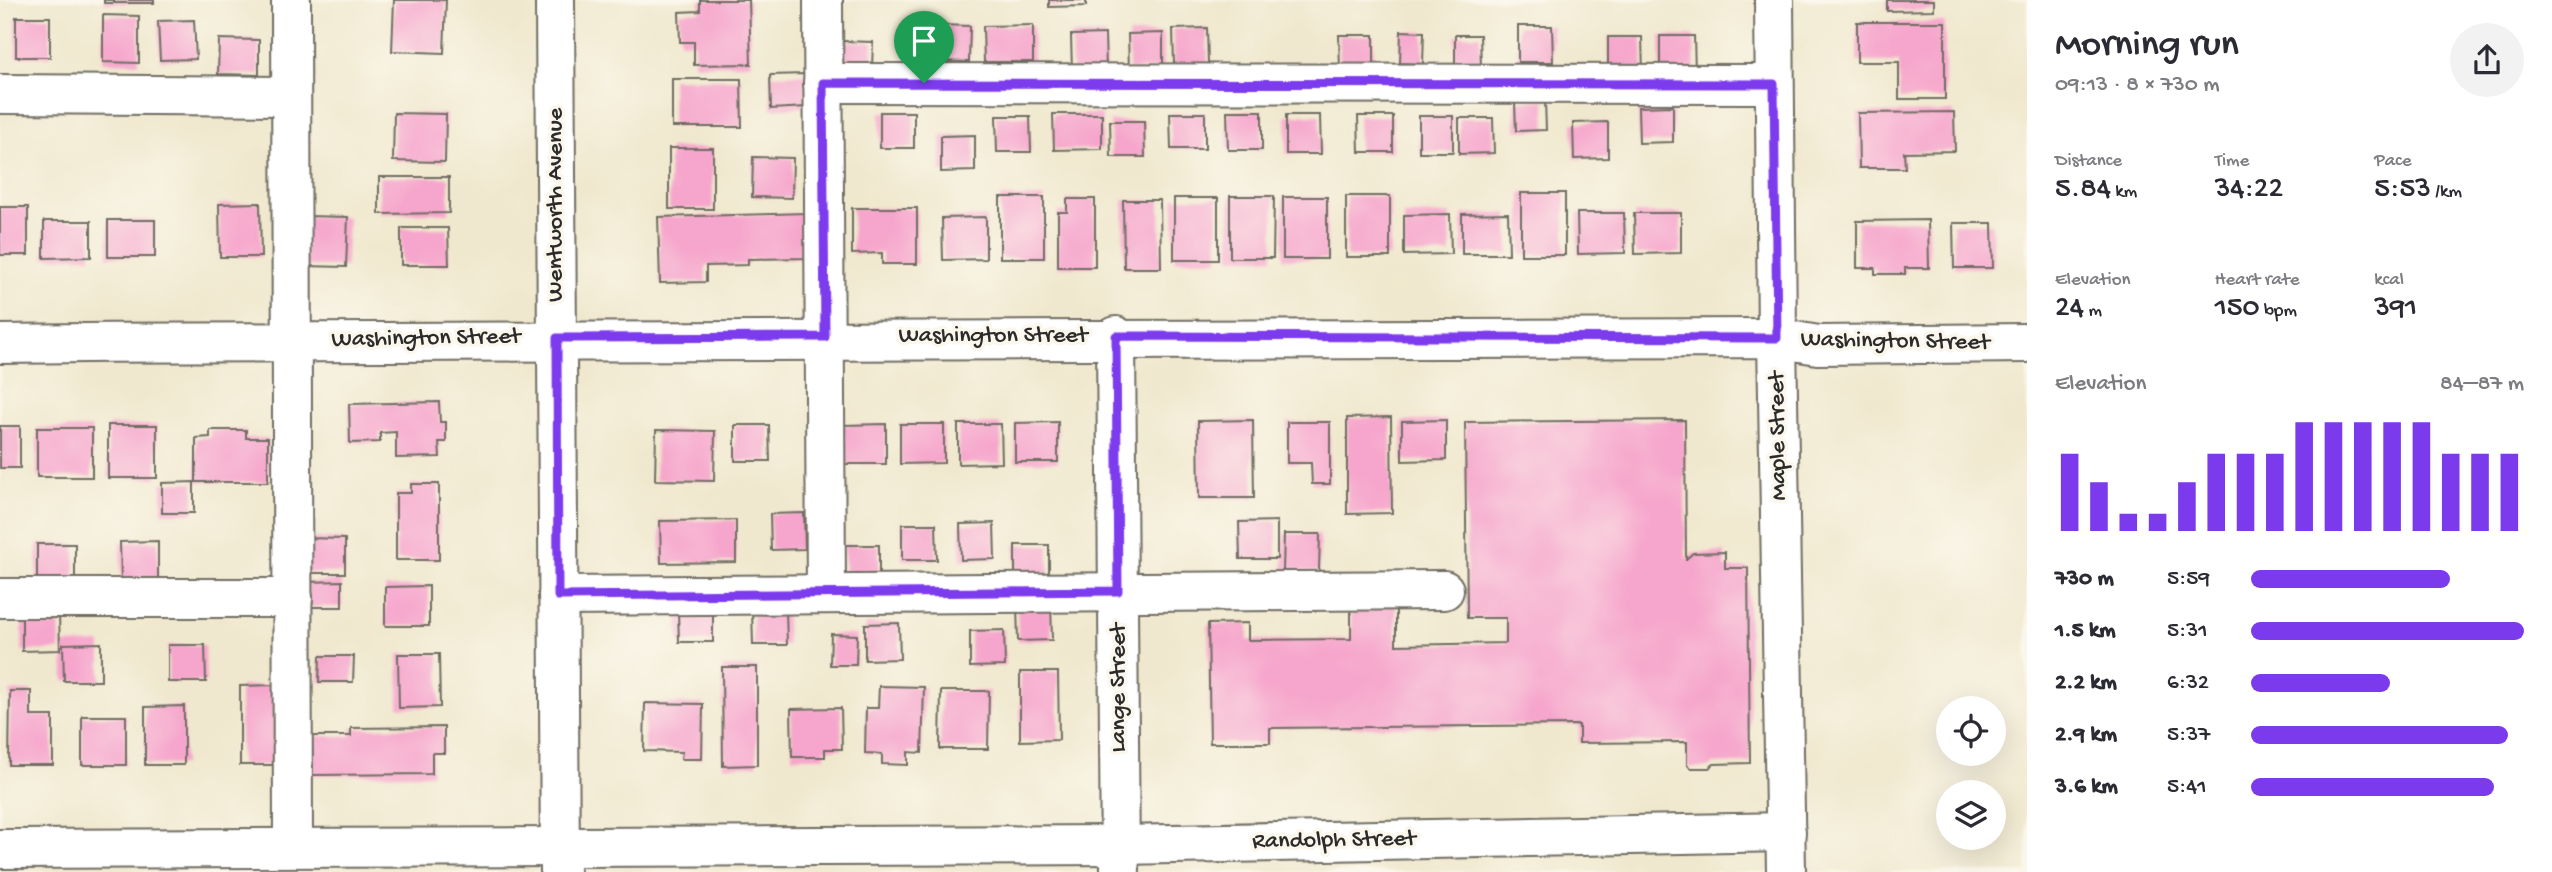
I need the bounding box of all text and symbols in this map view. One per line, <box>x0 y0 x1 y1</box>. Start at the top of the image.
pin <box>894 11 954 83</box>
icon: arrive <box>905 22 943 60</box>
button: share <box>2450 23 2524 97</box>
text: Morning run <box>2055 24 2239 68</box>
text: 09:13 · 8 × 730 m <box>2055 72 2219 99</box>
street label: Wentworth Avenue <box>542 107 571 302</box>
text: Distance <box>2055 150 2122 173</box>
text: Time <box>2215 150 2249 173</box>
text: Pace <box>2374 150 2412 173</box>
text: 5.84 <box>2055 173 2111 208</box>
text: 34:22 <box>2215 173 2283 208</box>
text: 5:53 <box>2374 173 2431 208</box>
text: km <box>2111 181 2137 204</box>
text: /km <box>2431 181 2462 204</box>
text: Elevation <box>2055 269 2131 292</box>
text: Heart rate <box>2215 269 2300 292</box>
text: kcal <box>2374 269 2404 292</box>
text: 24 <box>2055 292 2084 327</box>
text: 150 <box>2215 292 2260 327</box>
text: 391 <box>2374 292 2417 327</box>
text: m <box>2084 300 2102 323</box>
text: bpm <box>2260 300 2297 323</box>
street label: Washington Street <box>898 322 1090 351</box>
street label: Washington Street <box>331 323 523 355</box>
street label: Washington Street <box>1800 326 1992 358</box>
street label: Maple Street <box>1763 369 1795 501</box>
text: Elevation <box>2055 371 2146 398</box>
text: 84–87 m <box>2440 371 2524 398</box>
text: 730 m <box>2055 566 2114 593</box>
text: 5:59 <box>2167 566 2210 593</box>
text: 1.5 km <box>2055 618 2116 645</box>
text: 5:31 <box>2167 618 2208 645</box>
street label: Lange Street <box>1105 621 1134 753</box>
text: 2.2 km <box>2055 670 2117 697</box>
text: 6:32 <box>2167 670 2209 697</box>
map controls <box>1936 696 2006 850</box>
button: locate <box>1936 696 2006 766</box>
text: 2.9 km <box>2055 722 2117 749</box>
text: 5:37 <box>2167 722 2210 749</box>
text: 3.6 km <box>2055 774 2118 801</box>
text: 5:41 <box>2167 774 2207 801</box>
button: layers <box>1936 780 2006 850</box>
street label: Randolph Street <box>1252 825 1418 857</box>

